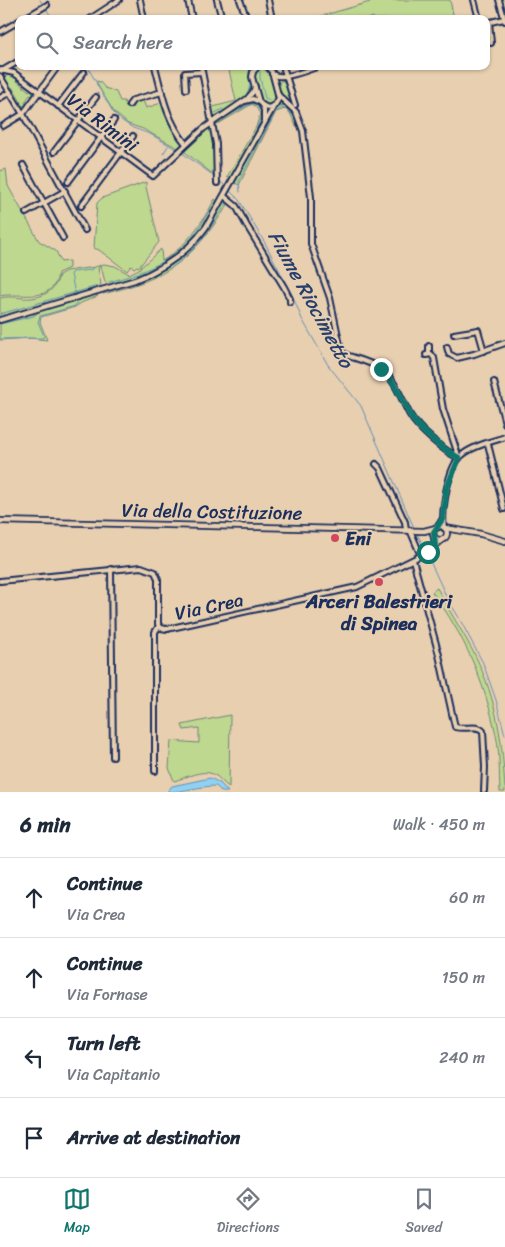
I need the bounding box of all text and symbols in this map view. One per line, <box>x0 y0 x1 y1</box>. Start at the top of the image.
search box <box>15 15 490 70</box>
text: Search here <box>73 26 173 59</box>
icon: search <box>33 29 61 57</box>
street label: Via Rimini <box>60 84 146 161</box>
water label: Fiume Riocimetto <box>258 224 364 376</box>
route end <box>370 358 393 381</box>
street label: Via della Costituzione <box>121 493 303 530</box>
place label: Eni <box>345 522 373 555</box>
marker: Eni <box>329 532 341 544</box>
route start <box>417 541 440 564</box>
marker: Arceri Balestrieri di Spinea <box>373 576 385 588</box>
street label: Via Crea <box>172 583 247 630</box>
place label: Arceri Balestrieri di Spinea <box>305 585 454 640</box>
text: 6 min <box>20 806 71 844</box>
text: Walk · 450 m <box>393 810 485 839</box>
text: Continue <box>67 867 143 900</box>
text: 60 m <box>449 883 485 912</box>
icon: ahead <box>20 884 48 912</box>
text: Via Crea <box>67 900 125 929</box>
text: Continue <box>67 947 143 980</box>
text: 150 m <box>442 963 485 992</box>
icon: ahead <box>20 964 48 992</box>
text: Via Fornase <box>67 980 148 1009</box>
text: Turn left <box>67 1027 140 1060</box>
text: 240 m <box>439 1043 485 1072</box>
icon: left <box>20 1044 48 1072</box>
text: Via Capitanio <box>67 1060 160 1089</box>
text: Arrive at destination <box>67 1121 240 1154</box>
icon: arrive <box>20 1124 48 1152</box>
tab: Map <box>63 1185 91 1240</box>
tab: Directions <box>217 1185 279 1240</box>
tab: Saved <box>405 1185 442 1240</box>

